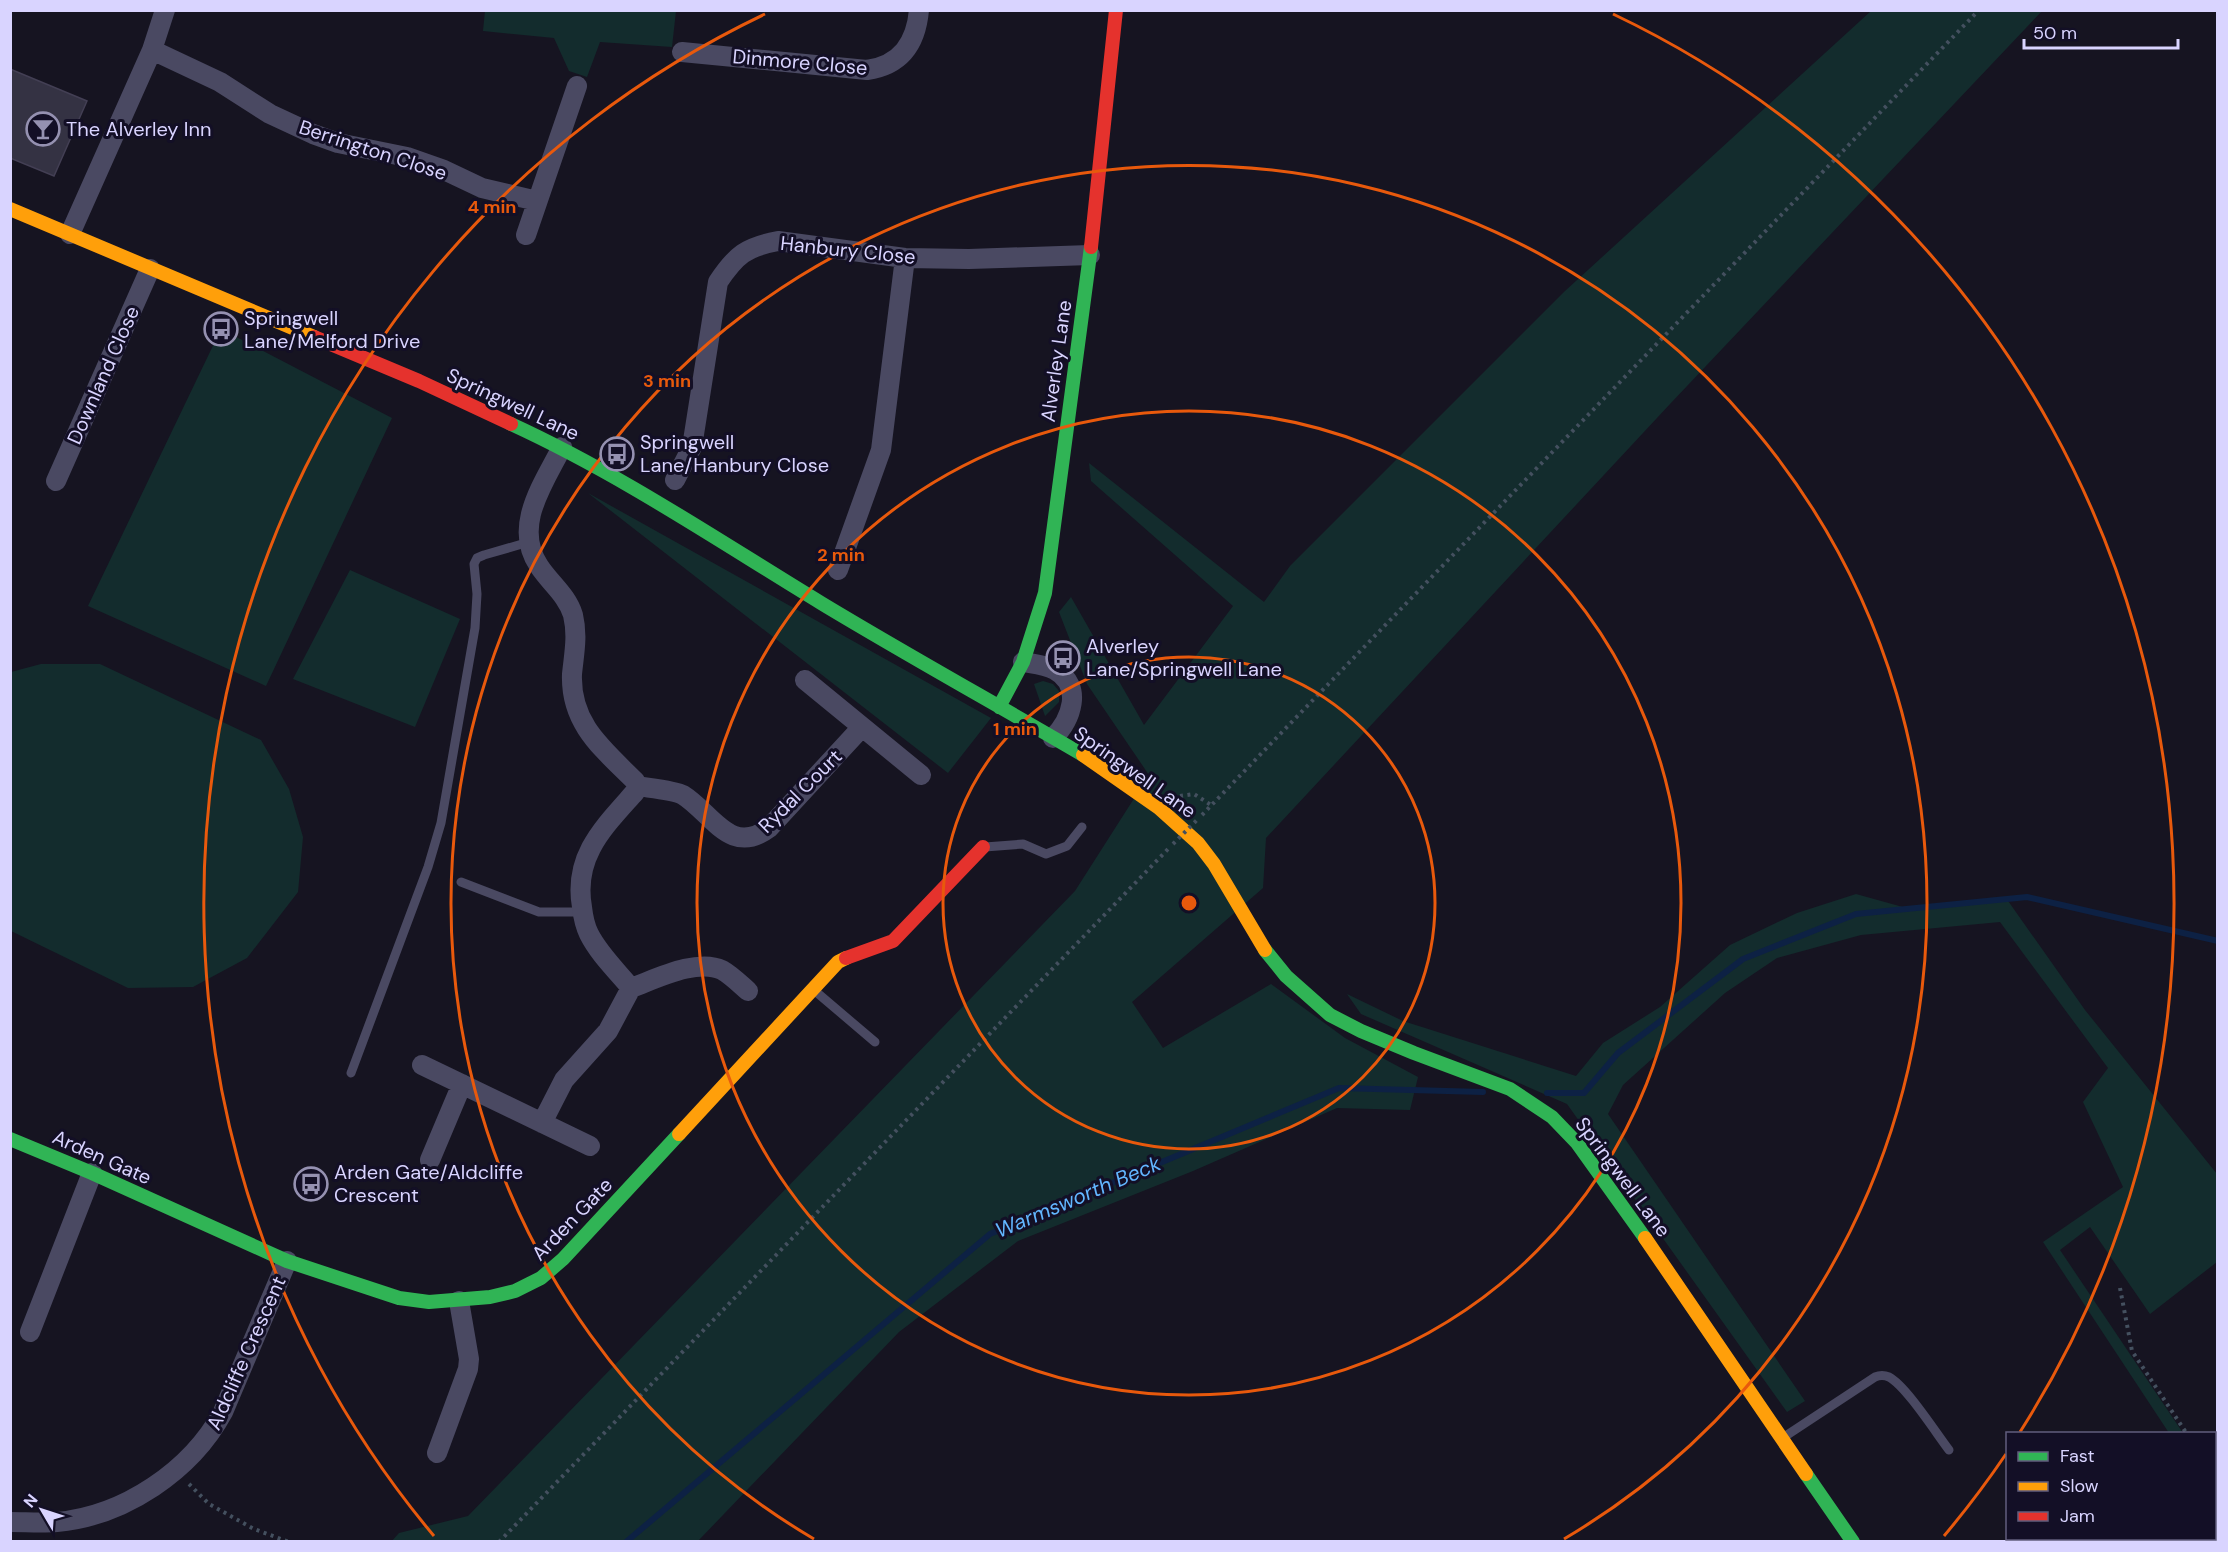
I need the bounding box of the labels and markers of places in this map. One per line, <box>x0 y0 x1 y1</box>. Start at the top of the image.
bar icon: The Alverley Inn <box>25 111 61 147</box>
place label: The Alverley Inn <box>66 116 211 142</box>
place label: Springwell Lane/Melford Drive <box>244 305 420 354</box>
bus stop icon: Springwell Lane/Melford Drive <box>203 311 239 347</box>
place label: Springwell Lane/Hanbury Close <box>640 429 829 478</box>
bus stop icon: Springwell Lane/Hanbury Close <box>599 436 635 472</box>
place label: Alverley Lane/Springwell Lane <box>1086 633 1282 682</box>
bus stop icon: Alverley Lane/Springwell Lane <box>1045 640 1081 676</box>
centre of rings <box>1179 893 1199 913</box>
place label: Arden Gate/Aldcliffe Crescent <box>334 1159 523 1208</box>
bus stop icon: Arden Gate/Aldcliffe Crescent <box>293 1166 329 1202</box>

